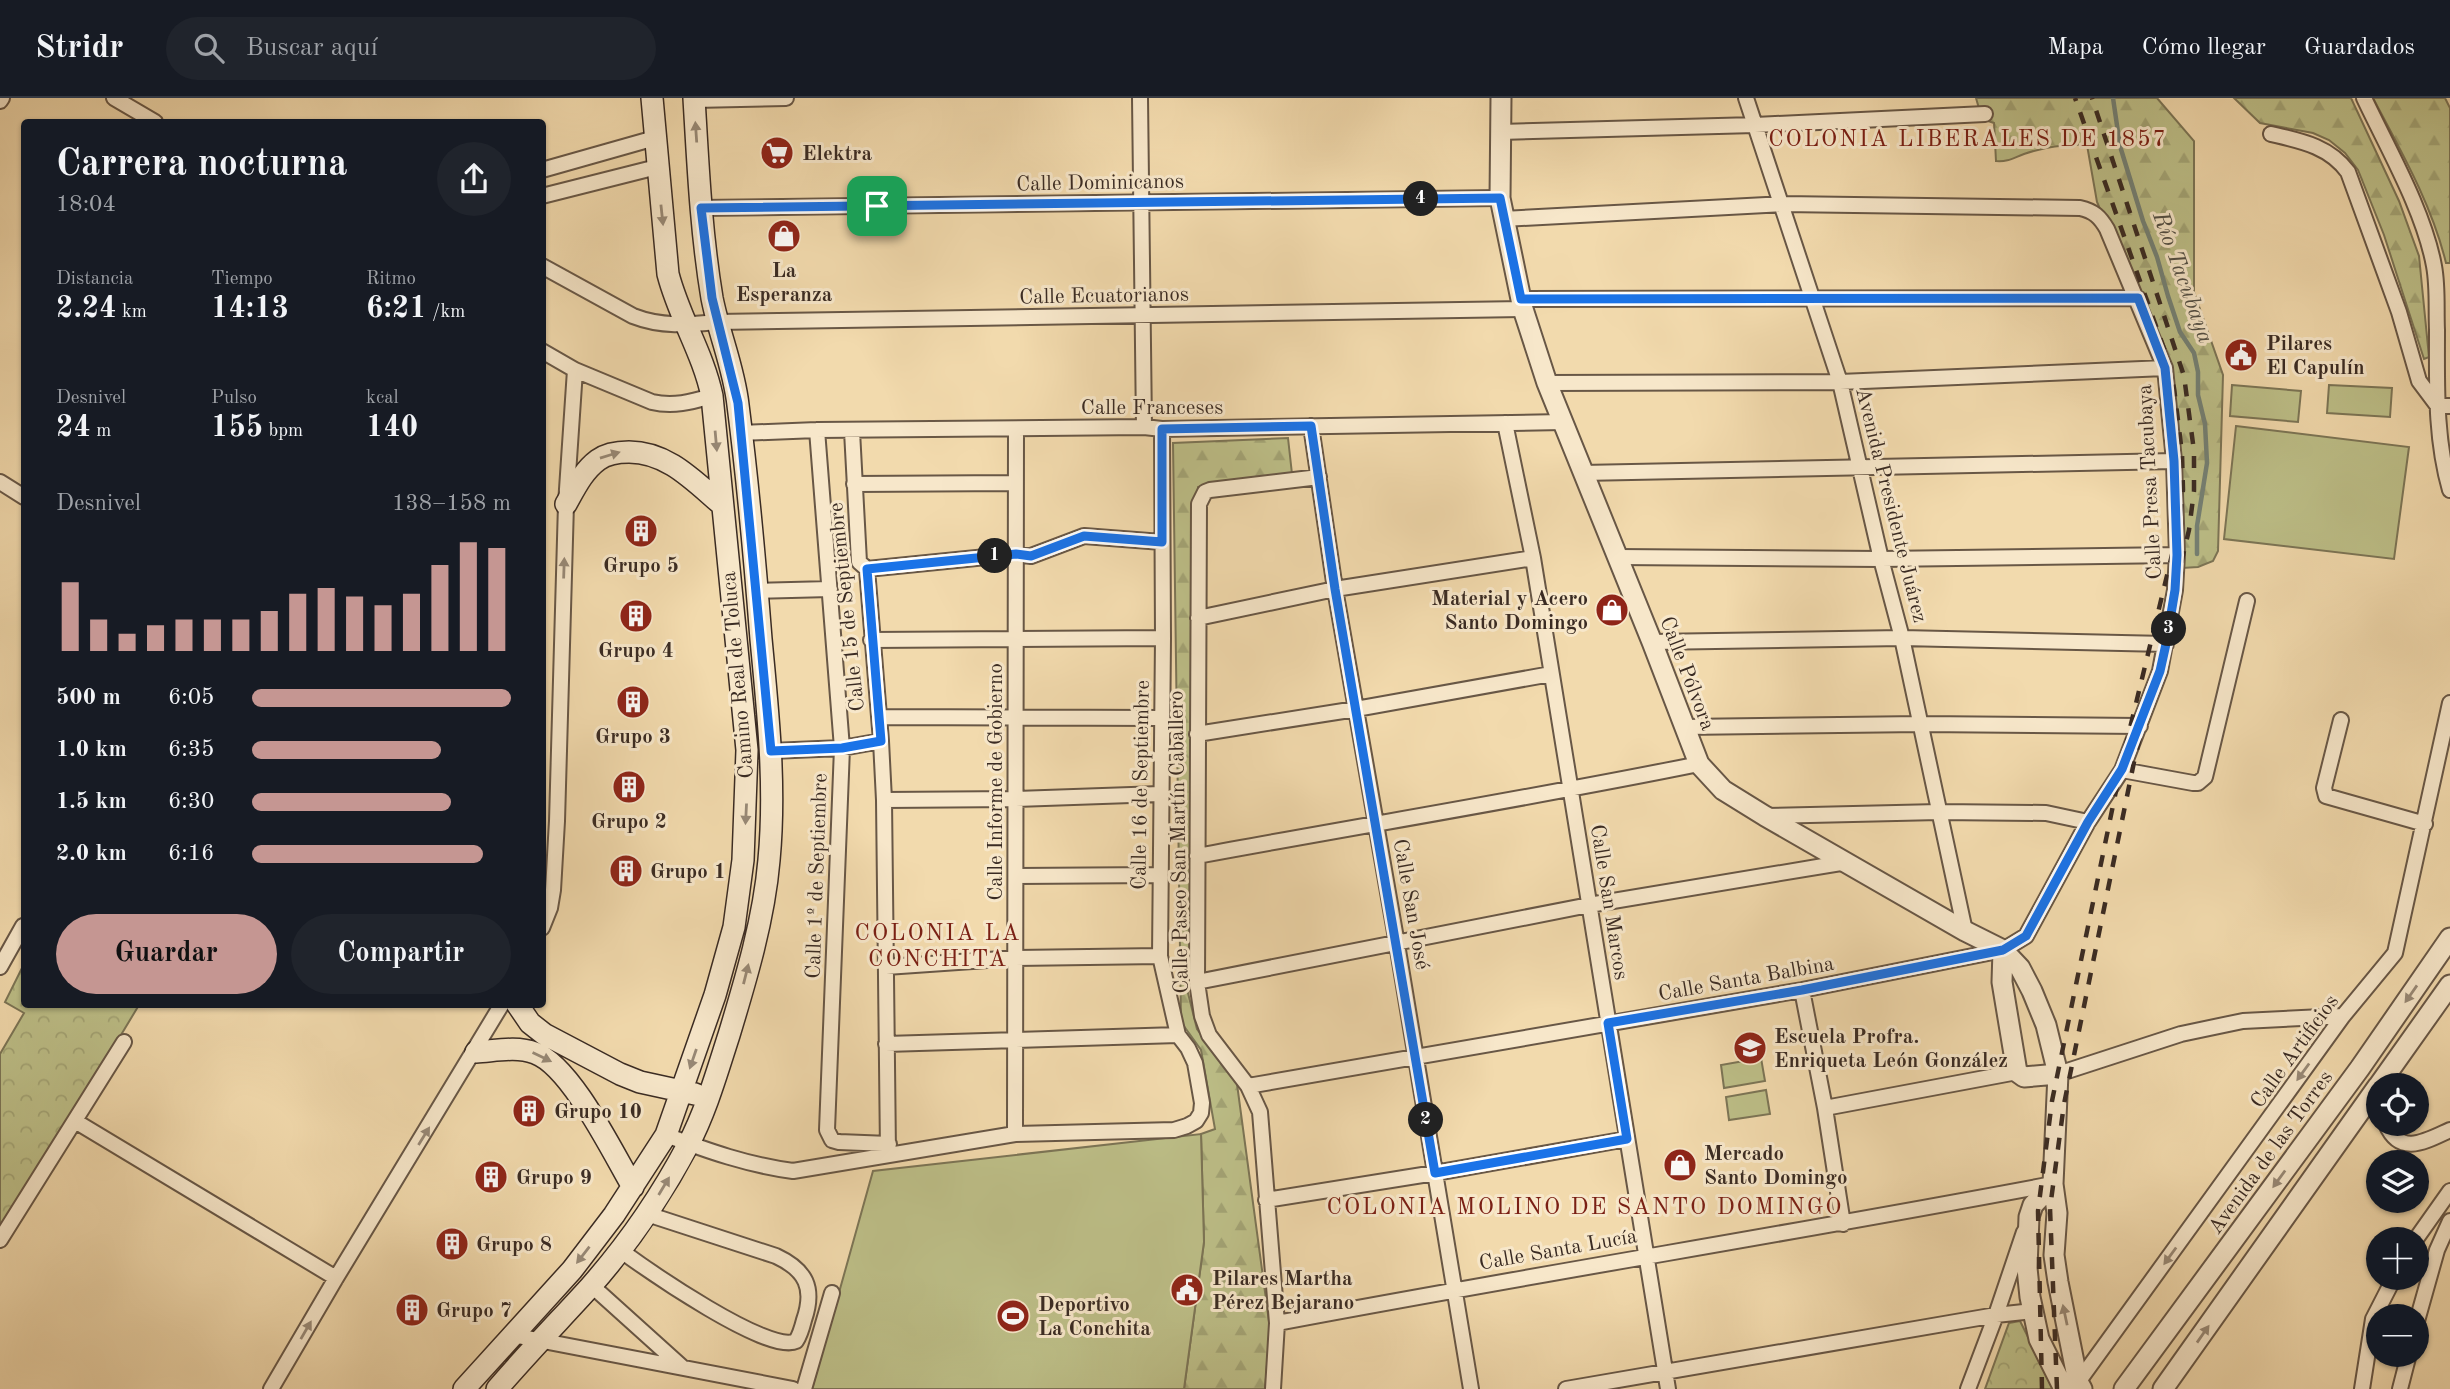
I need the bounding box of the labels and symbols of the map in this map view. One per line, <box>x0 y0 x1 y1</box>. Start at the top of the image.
one-way arrow <box>691 121 702 143</box>
district label: COLONIA LIBERALES DE 1857 <box>1768 128 2168 151</box>
supermarket icon: Elektra <box>758 134 796 172</box>
place label: Elektra <box>802 144 872 165</box>
street label: Calle Dominicanos <box>1016 172 1184 195</box>
pin <box>847 176 907 236</box>
pin: 4 <box>1404 182 1438 217</box>
one-way arrow <box>657 204 668 226</box>
water label: Río Tacubaya <box>2147 208 2217 347</box>
shop icon: La Esperanza <box>765 217 803 255</box>
place label: La Esperanza <box>736 261 833 306</box>
street label: Calle Ecuatorianos <box>1019 285 1189 308</box>
place label: Pilares El Capulín <box>2266 334 2365 379</box>
public building icon: Pilares El Capulín <box>2222 336 2260 374</box>
street label: Calle Presa Tacubaya <box>2135 384 2166 580</box>
street label: Avenida Presidente Juárez <box>1851 386 1930 625</box>
street label: Calle Franceses <box>1081 398 1223 419</box>
one-way arrow <box>711 430 722 452</box>
one-way arrow <box>600 450 621 460</box>
street label: Calle 15 de Septiembre <box>826 501 869 712</box>
building icon: Grupo 5 <box>622 512 660 550</box>
pin: 1 <box>978 538 1012 574</box>
one-way arrow <box>559 556 570 578</box>
place label: Grupo 5 <box>603 556 679 577</box>
street label: Camino Real de Toluca <box>719 570 758 779</box>
place label: Material y Acero Santo Domingo <box>1431 589 1588 634</box>
shop icon: Material y Acero Santo Domingo <box>1593 591 1631 629</box>
building icon: Grupo 4 <box>617 597 655 635</box>
pin: 3 <box>2152 612 2186 646</box>
street label: Calle Pólvora <box>1655 614 1718 733</box>
place label: Grupo 4 <box>598 641 674 662</box>
street label: Calle Informe de Gobierno <box>986 663 1007 901</box>
street label: Calle 16 de Septiembre <box>1129 680 1154 890</box>
building icon: Grupo 3 <box>614 683 652 721</box>
street label: Calle Paseo San Martín Caballero <box>1166 690 1193 994</box>
place label: Grupo 3 <box>595 727 671 748</box>
building icon: Grupo 2 <box>610 768 648 806</box>
street label: Calle 1º de Septiembre <box>803 773 832 979</box>
one-way arrow <box>740 803 751 825</box>
place label: Grupo 2 <box>591 812 667 833</box>
street label: Calle San Marcos <box>1586 823 1631 982</box>
street label: Calle San José <box>1389 837 1432 971</box>
building icon: Grupo 1 <box>607 852 645 890</box>
place label: Grupo 1 <box>650 862 726 883</box>
district label: COLONIA LA CONCHITA <box>855 922 1021 971</box>
street label: Calle Santa Balbina <box>1657 954 1836 1005</box>
one-way arrow <box>741 963 752 985</box>
one-way arrow <box>2404 985 2418 1003</box>
street label: Calle Artificios <box>2247 991 2343 1112</box>
place label: Escuela Profra. Enriqueta León González <box>1774 1027 2008 1072</box>
school or university icon: Escuela Profra. Enriqueta León González <box>1731 1029 1769 1067</box>
one-way arrow <box>688 1049 698 1070</box>
one-way arrow <box>532 1052 552 1063</box>
one-way arrow <box>2296 1063 2310 1081</box>
street label: Avenida de las Torres <box>2205 1067 2337 1238</box>
building icon: Grupo 10 <box>510 1092 548 1130</box>
place label: Grupo 10 <box>554 1102 642 1123</box>
pin: 2 <box>1408 1102 1444 1138</box>
one-way arrow <box>417 1126 430 1145</box>
place label: Mercado Santo Domingo <box>1704 1144 1847 1189</box>
shop icon: Mercado Santo Domingo <box>1661 1146 1699 1184</box>
building icon: Grupo 9 <box>472 1158 510 1196</box>
place label: Grupo 9 <box>516 1168 592 1189</box>
one-way arrow <box>2272 1170 2286 1188</box>
one-way arrow <box>658 1176 670 1195</box>
district label: COLONIA MOLINO DE SANTO DOMINGO <box>1327 1196 1843 1219</box>
building icon: Grupo 8 <box>433 1225 471 1263</box>
street label: Calle Santa Lucía <box>1478 1226 1639 1275</box>
place label: Grupo 8 <box>476 1235 552 1256</box>
one-way arrow <box>575 1246 590 1264</box>
one-way arrow <box>2163 1247 2177 1265</box>
place label: Pilares Martha Pérez Bejarano <box>1212 1269 1354 1314</box>
public building icon: Pilares Martha Pérez Bejarano <box>1168 1271 1206 1309</box>
building icon: Grupo 7 <box>393 1291 431 1329</box>
place label: Deportivo La Conchita <box>1038 1295 1151 1340</box>
sports icon: Deportivo La Conchita <box>994 1297 1032 1335</box>
place label: Grupo 7 <box>436 1301 512 1322</box>
one-way arrow <box>2059 1304 2070 1326</box>
one-way arrow <box>299 1320 311 1340</box>
one-way arrow <box>2196 1325 2210 1343</box>

